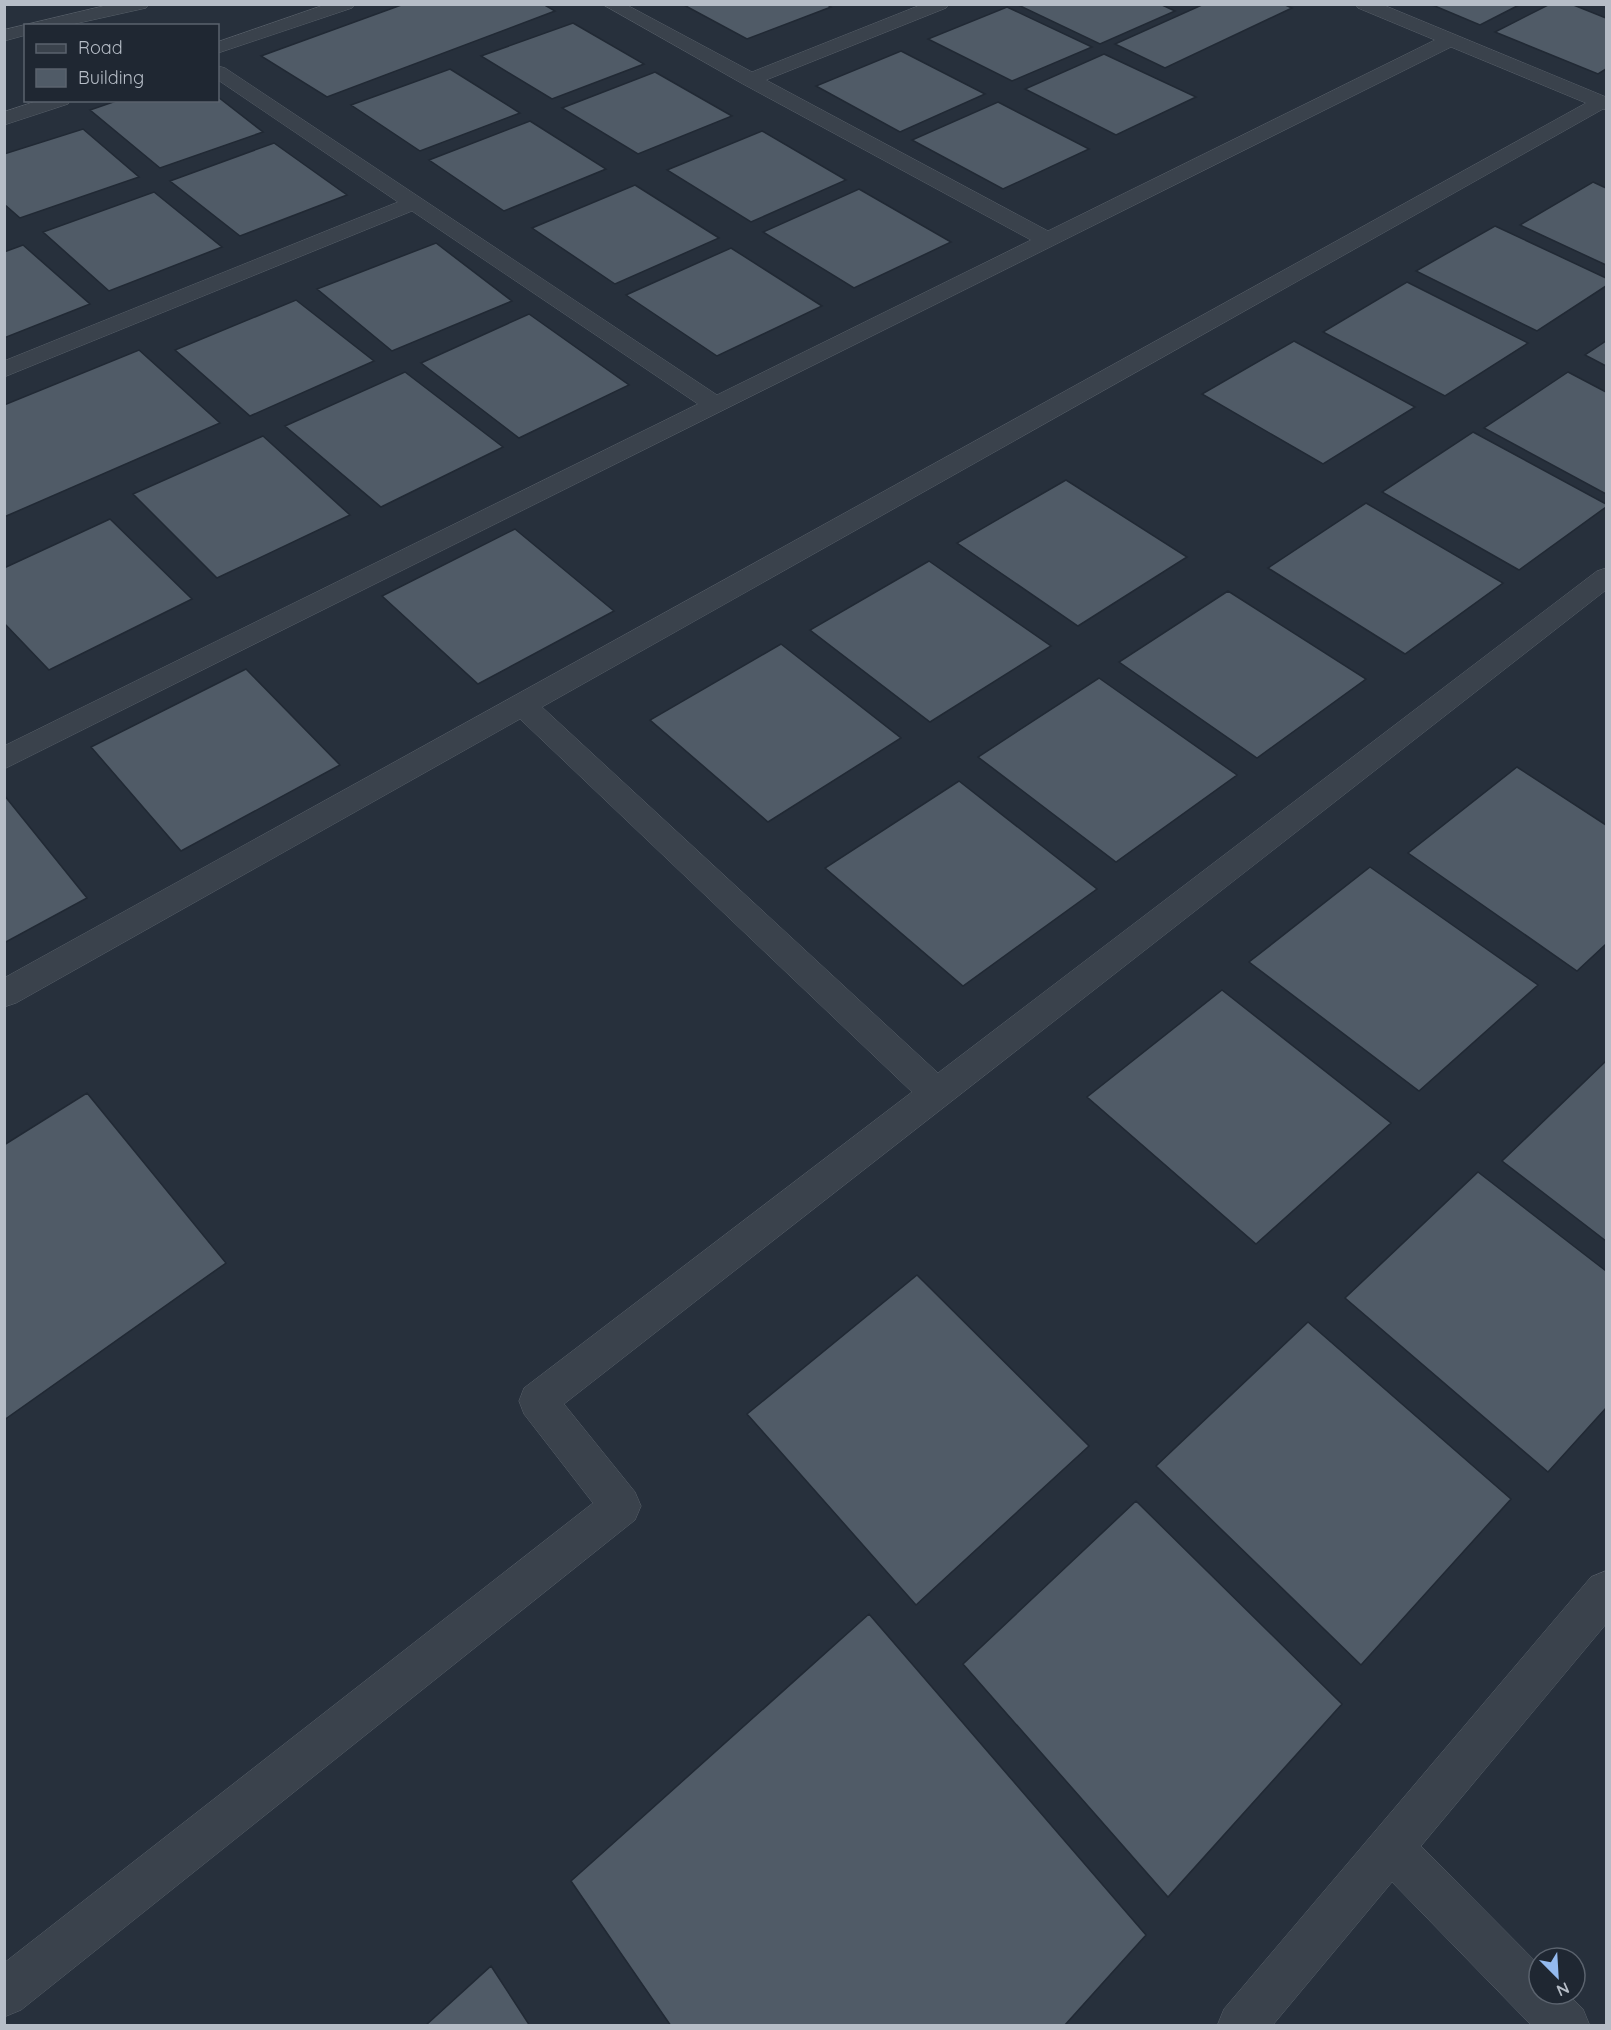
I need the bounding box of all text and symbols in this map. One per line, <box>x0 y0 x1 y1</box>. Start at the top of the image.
legend <box>24 24 219 102</box>
text: Road <box>78 36 123 59</box>
text: Building <box>78 66 144 89</box>
north arrow <box>1527 1946 1587 2006</box>
text: N <box>1554 1978 1573 2001</box>

